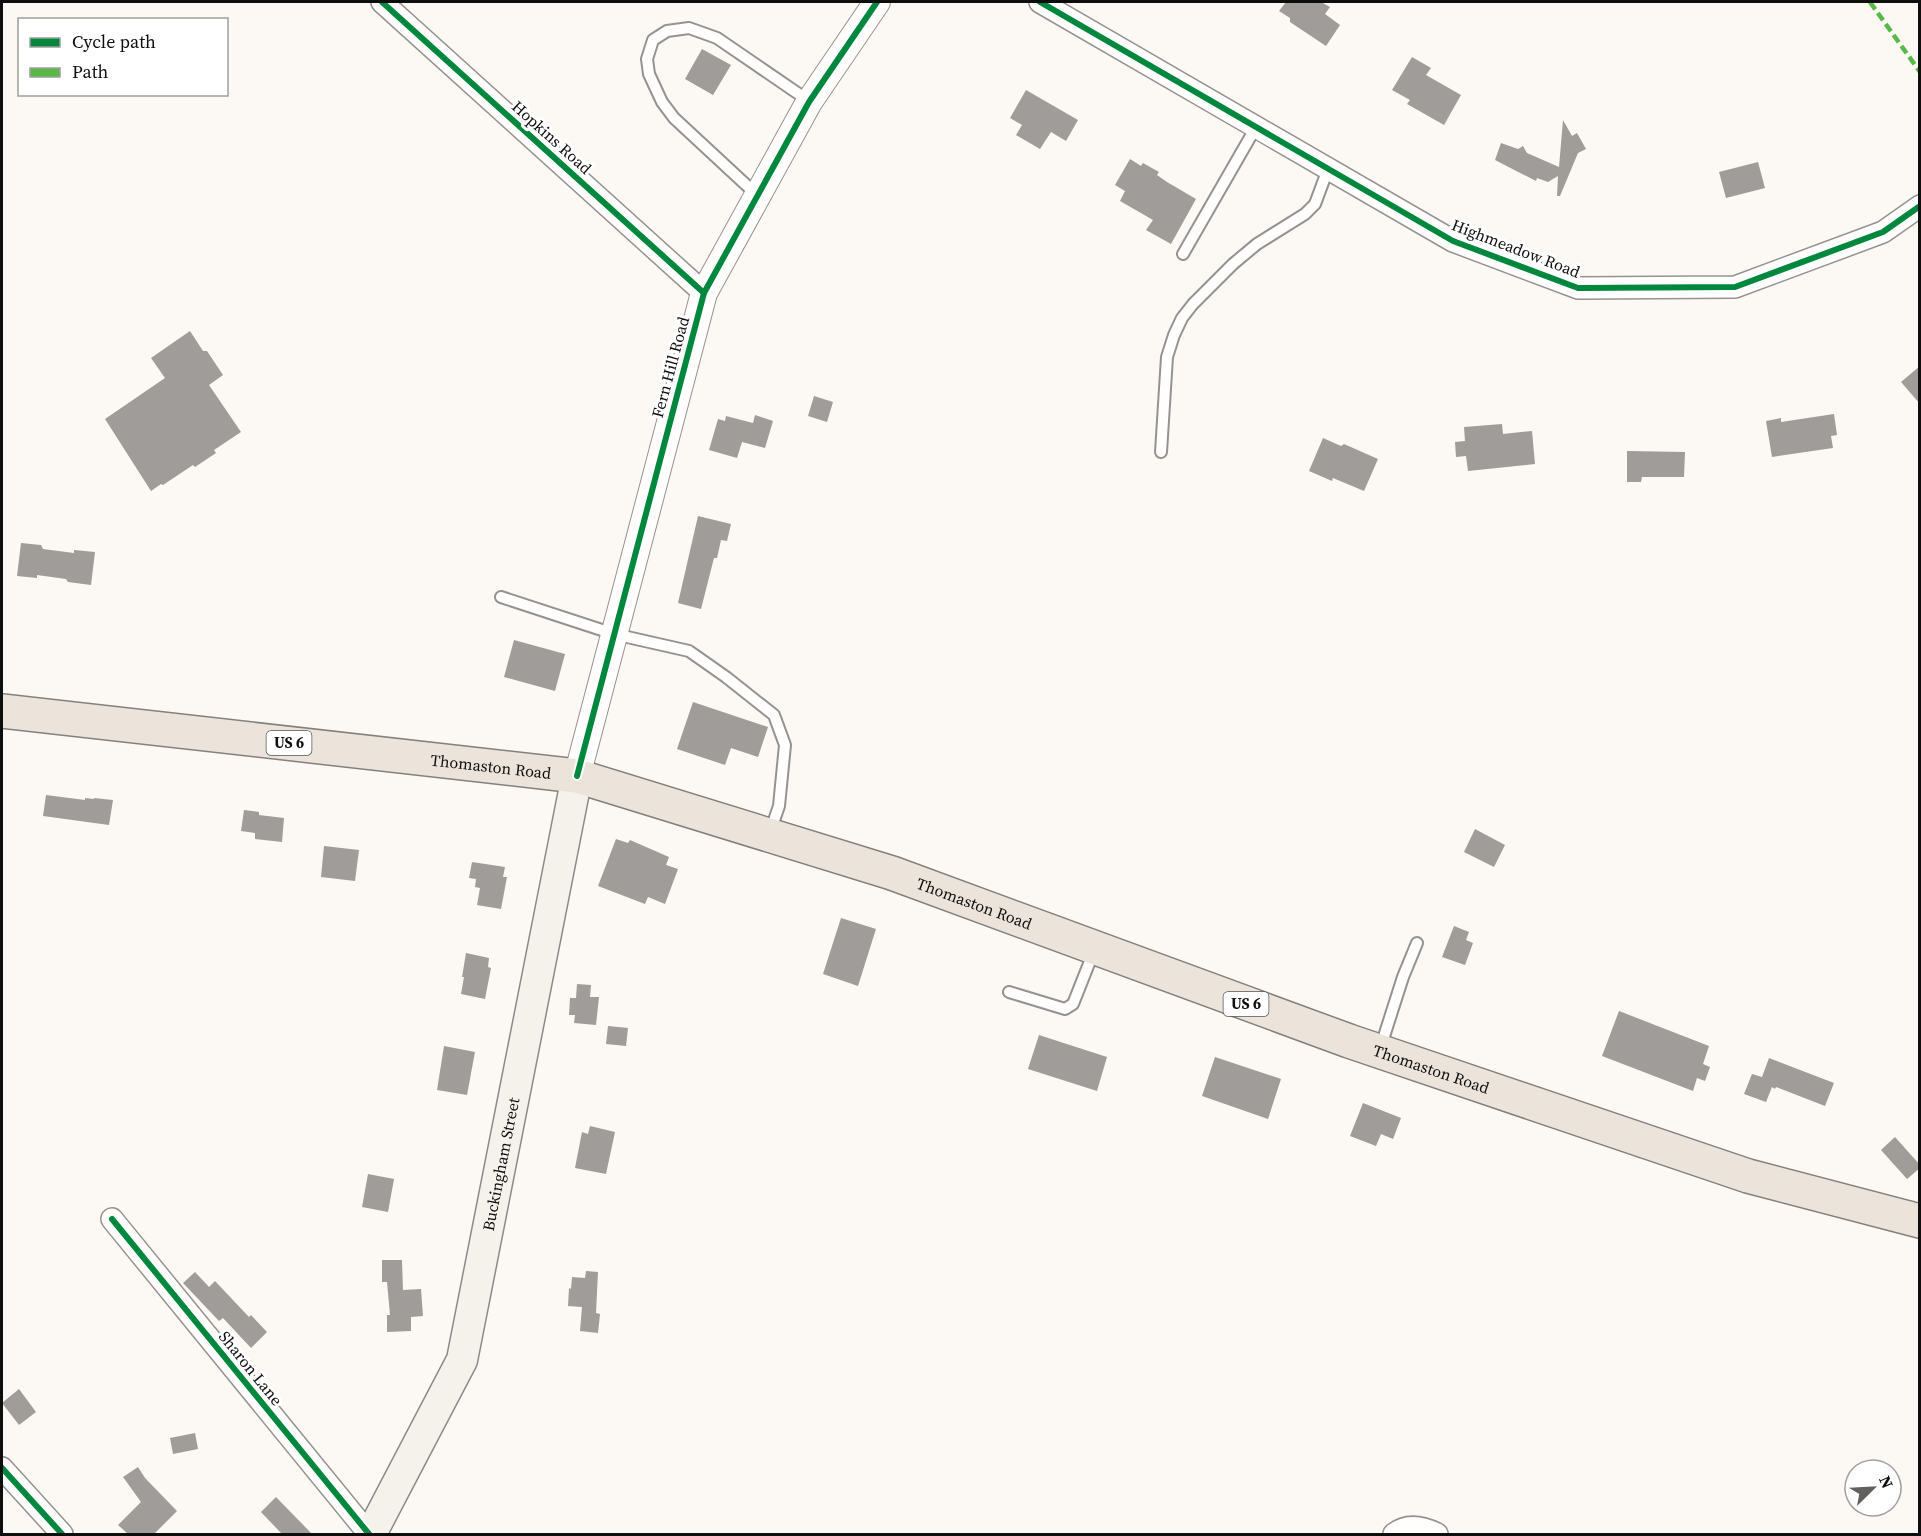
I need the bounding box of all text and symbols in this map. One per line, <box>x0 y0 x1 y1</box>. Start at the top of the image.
legend <box>18 18 228 96</box>
text: Cycle path <box>72 29 156 54</box>
text: Path <box>72 59 109 84</box>
street label: Hopkins Road <box>507 95 597 179</box>
street label: Highmeadow Road <box>1449 213 1583 283</box>
street label: Fern Hill Road <box>646 314 694 420</box>
road number: US 6 <box>266 731 312 755</box>
street label: Thomaston Road <box>429 749 552 784</box>
street label: Thomaston Road <box>914 872 1035 935</box>
road number: US 6 <box>1224 992 1268 1016</box>
street label: Thomaston Road <box>1370 1039 1492 1099</box>
street label: Buckingham Street <box>477 1095 525 1233</box>
street label: Sharon Lane <box>214 1326 288 1410</box>
north arrow <box>1843 1458 1903 1518</box>
text: N <box>1874 1472 1899 1492</box>

